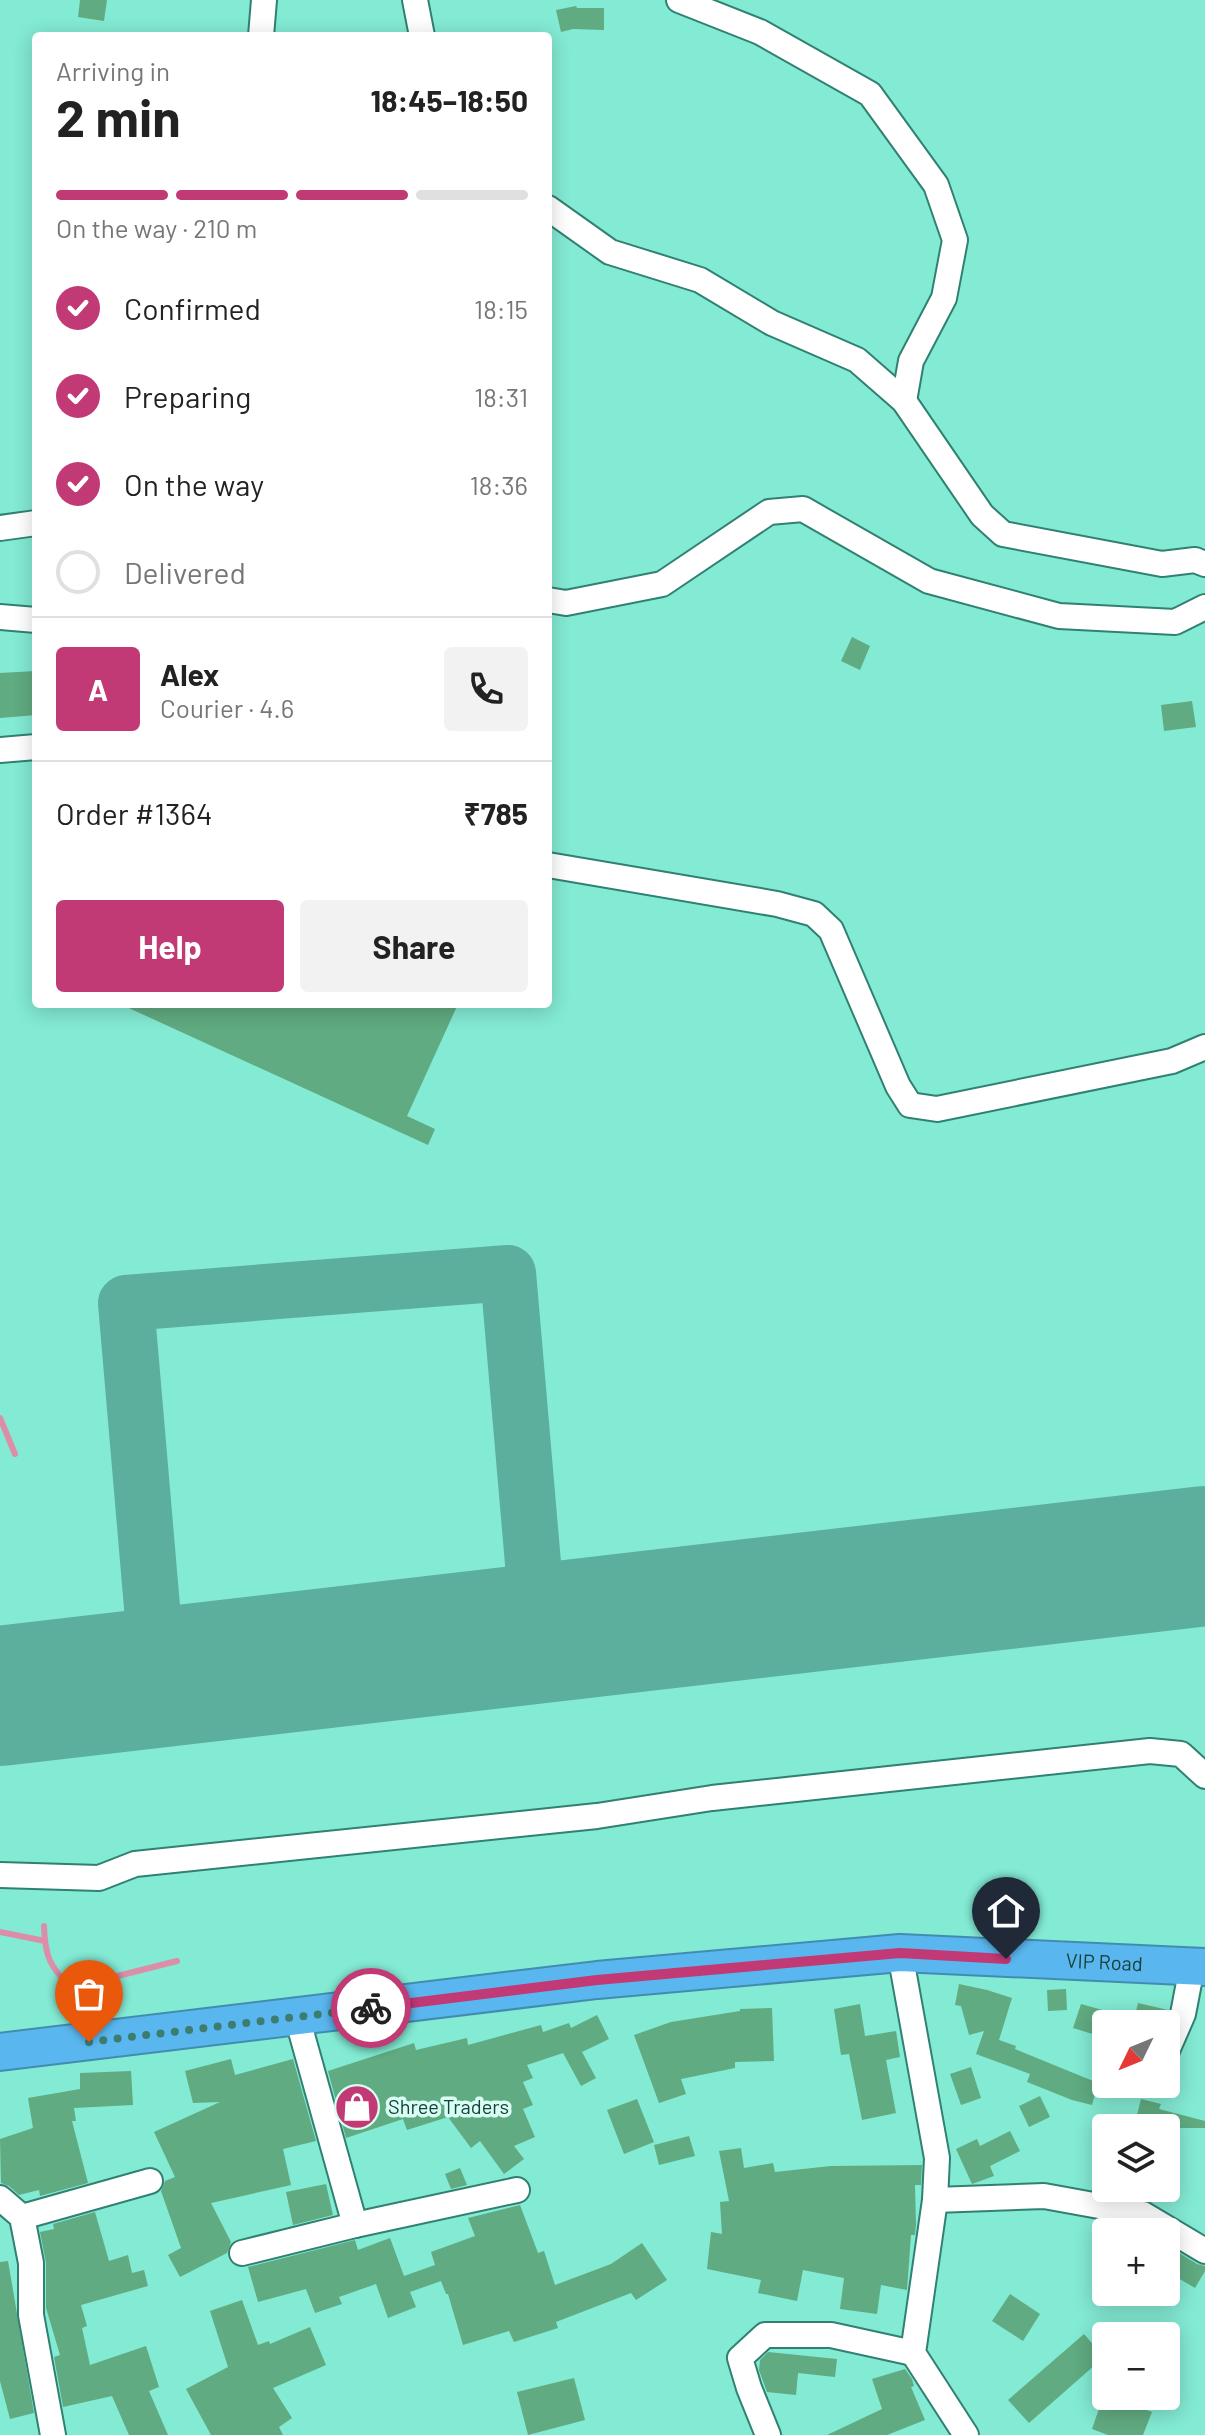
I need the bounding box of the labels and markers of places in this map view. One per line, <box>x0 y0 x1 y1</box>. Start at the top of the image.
pin <box>972 1877 1040 1959</box>
pin <box>55 1960 123 2042</box>
shop icon: Shree Traders <box>333 2083 381 2131</box>
place label: Shree Traders <box>388 2094 509 2118</box>

